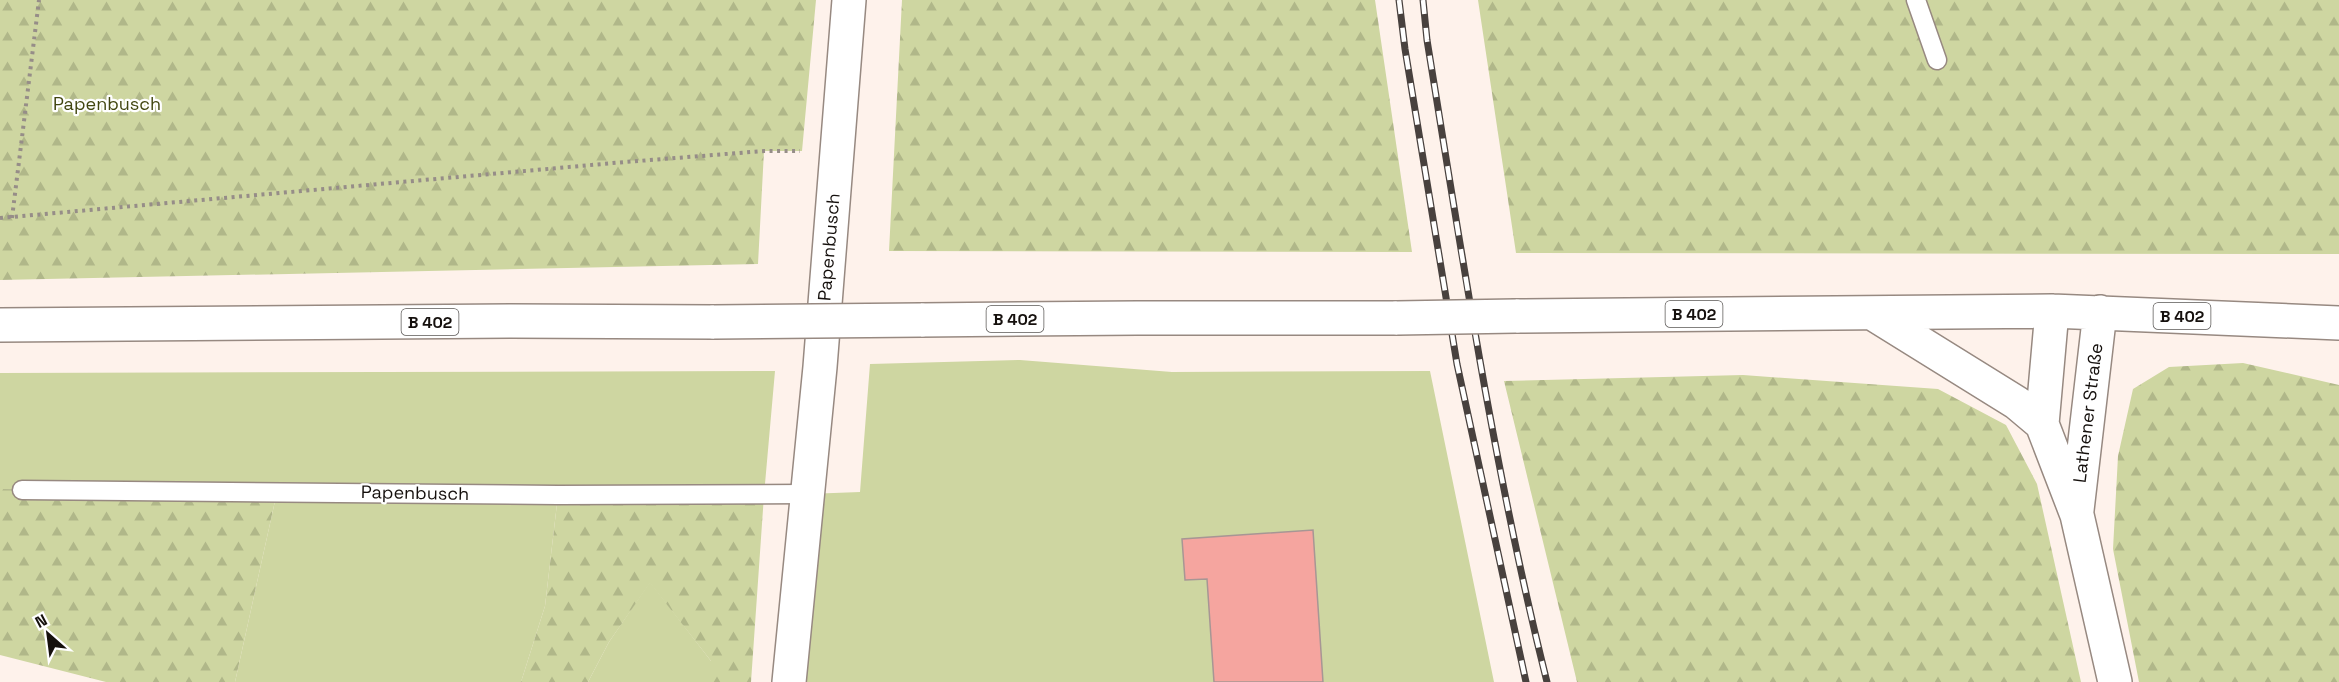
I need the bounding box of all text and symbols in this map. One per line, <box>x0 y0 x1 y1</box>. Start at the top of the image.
park label: Papenbusch <box>53 92 161 115</box>
street label: Papenbusch <box>812 192 845 302</box>
road number: B 402 <box>1666 301 1722 327</box>
road number: B 402 <box>2154 303 2210 329</box>
road number: B 402 <box>986 306 1044 332</box>
road number: B 402 <box>402 309 458 335</box>
street label: Lathener Straße <box>2068 342 2107 484</box>
street label: Papenbusch <box>361 480 469 505</box>
north arrow <box>18 604 78 664</box>
text: N <box>32 609 51 633</box>

